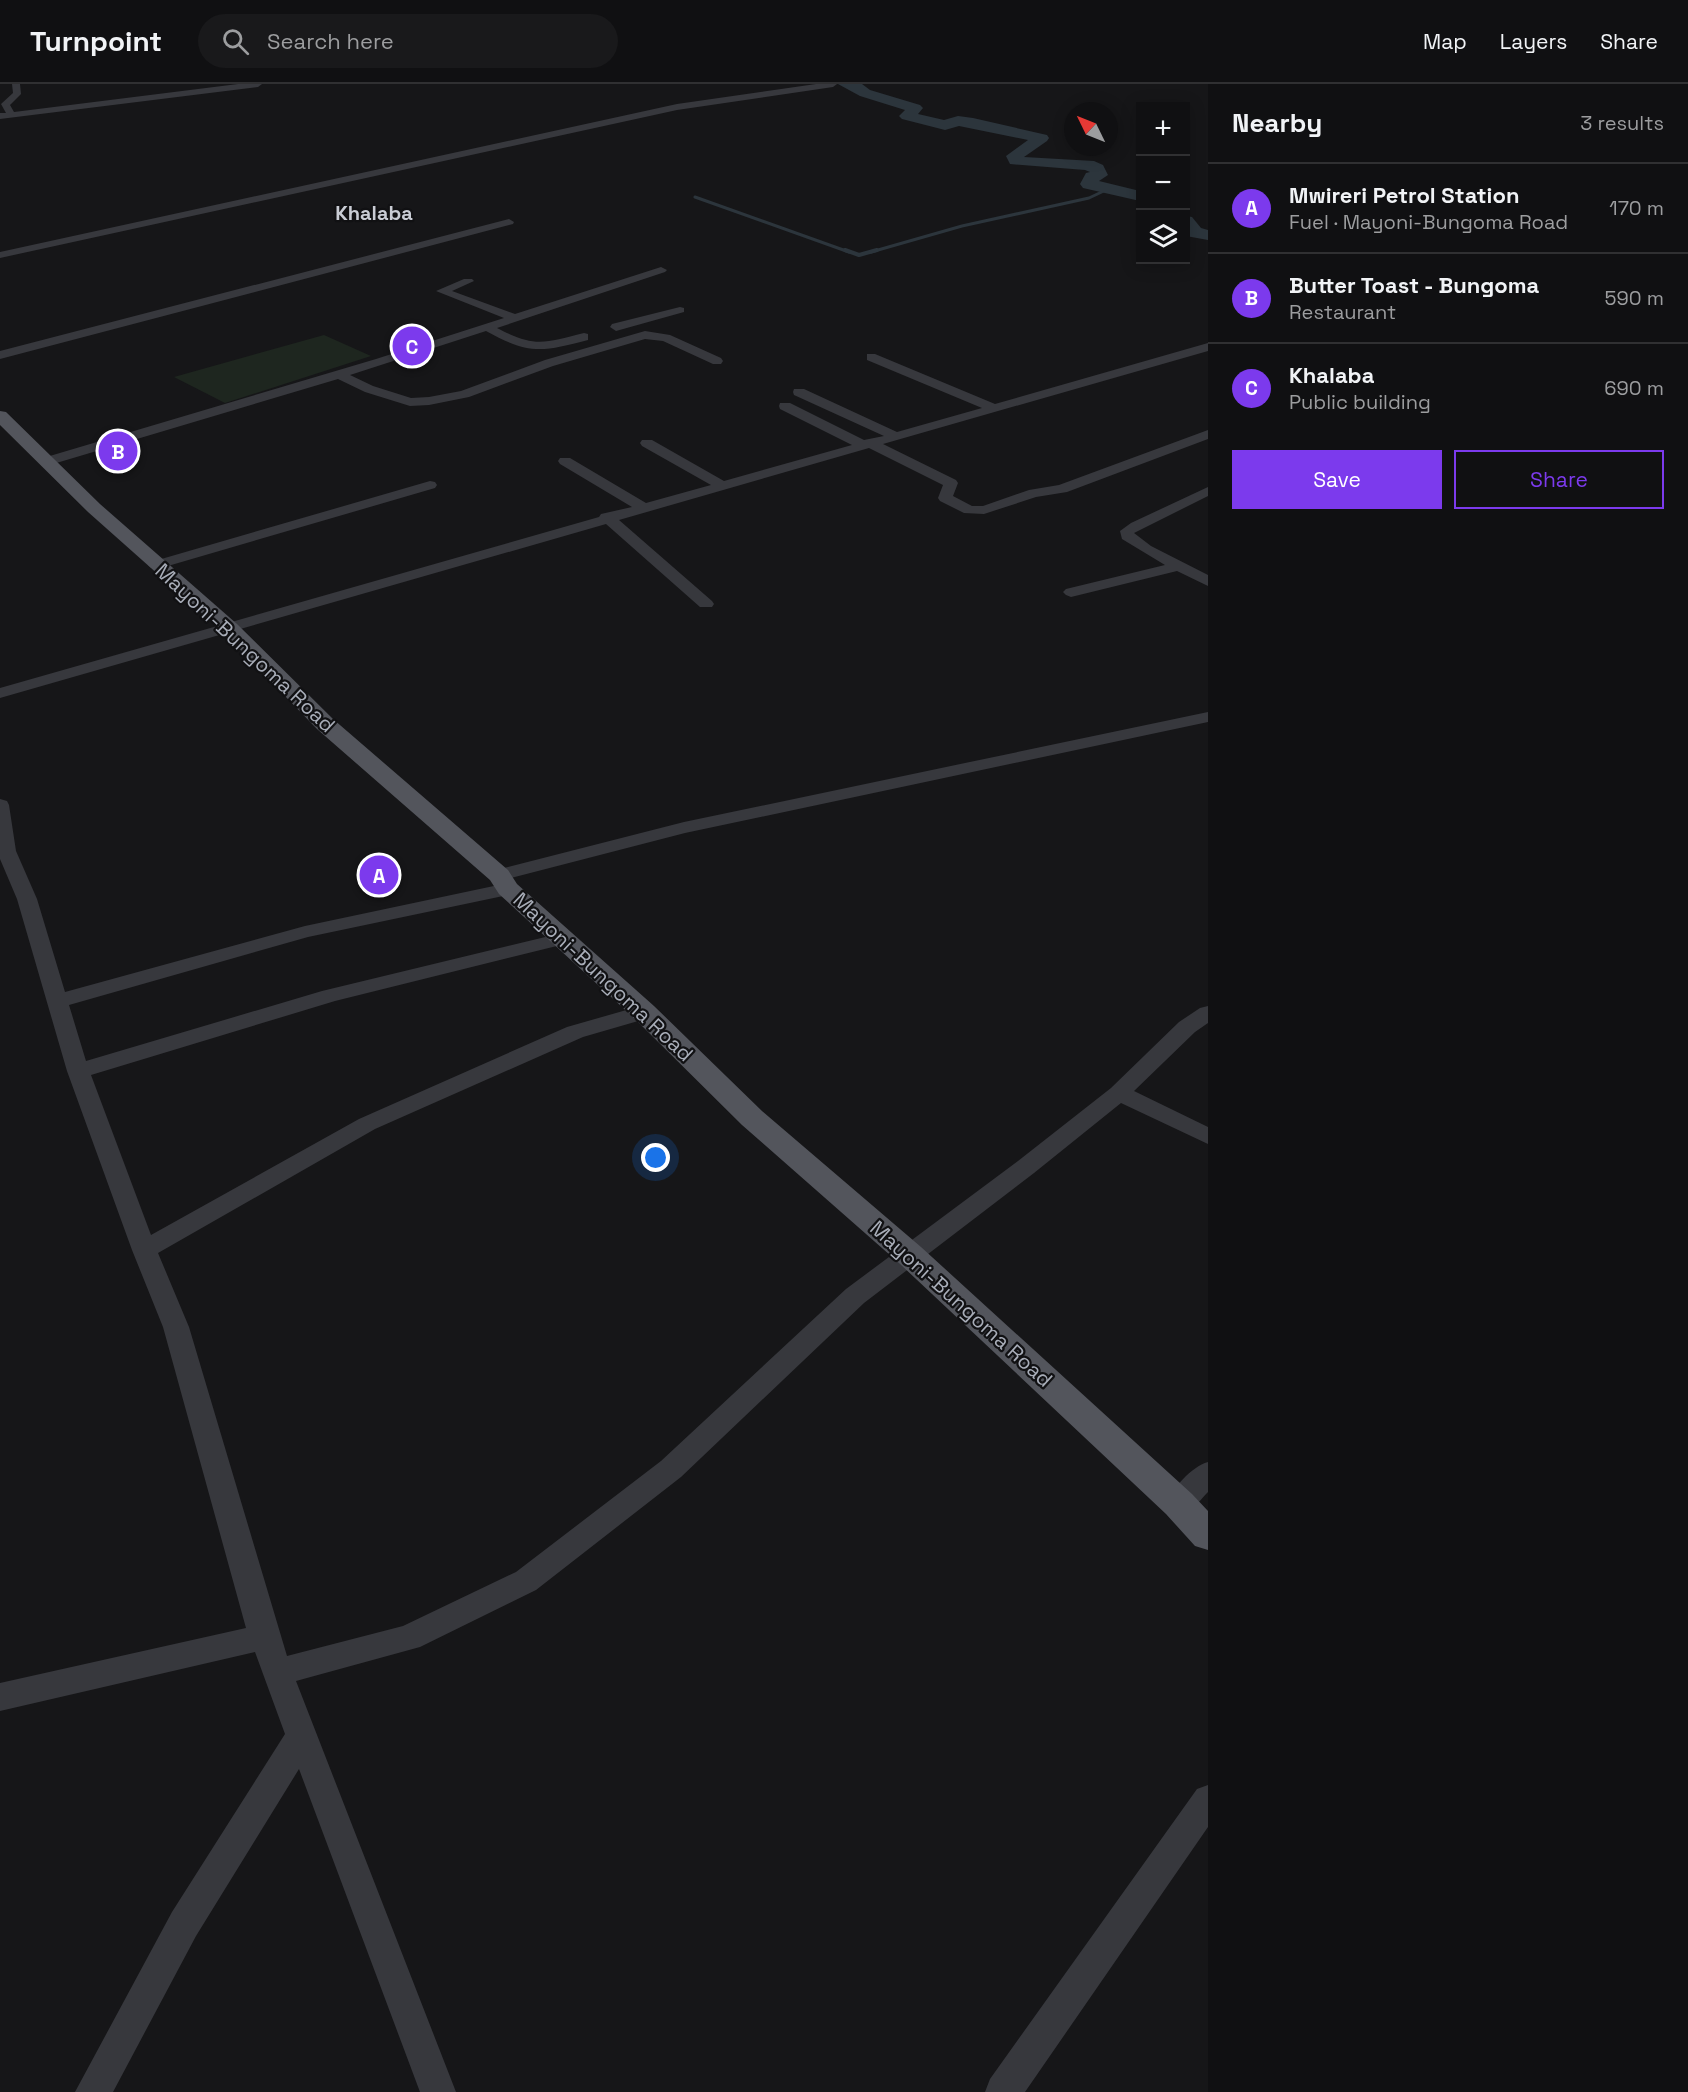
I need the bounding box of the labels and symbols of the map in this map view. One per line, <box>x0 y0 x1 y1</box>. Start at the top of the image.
north arrow <box>1064 102 1118 156</box>
district label: Khalaba <box>335 200 413 226</box>
pin: C <box>392 324 432 368</box>
pin: B <box>98 428 138 473</box>
street label: Mayoni-Bungoma Road <box>150 557 341 738</box>
pin: A <box>360 852 398 898</box>
street label: Mayoni-Bungoma Road <box>508 886 699 1067</box>
your location <box>641 1143 670 1172</box>
street label: Mayoni-Bungoma Road <box>864 1214 1058 1393</box>

